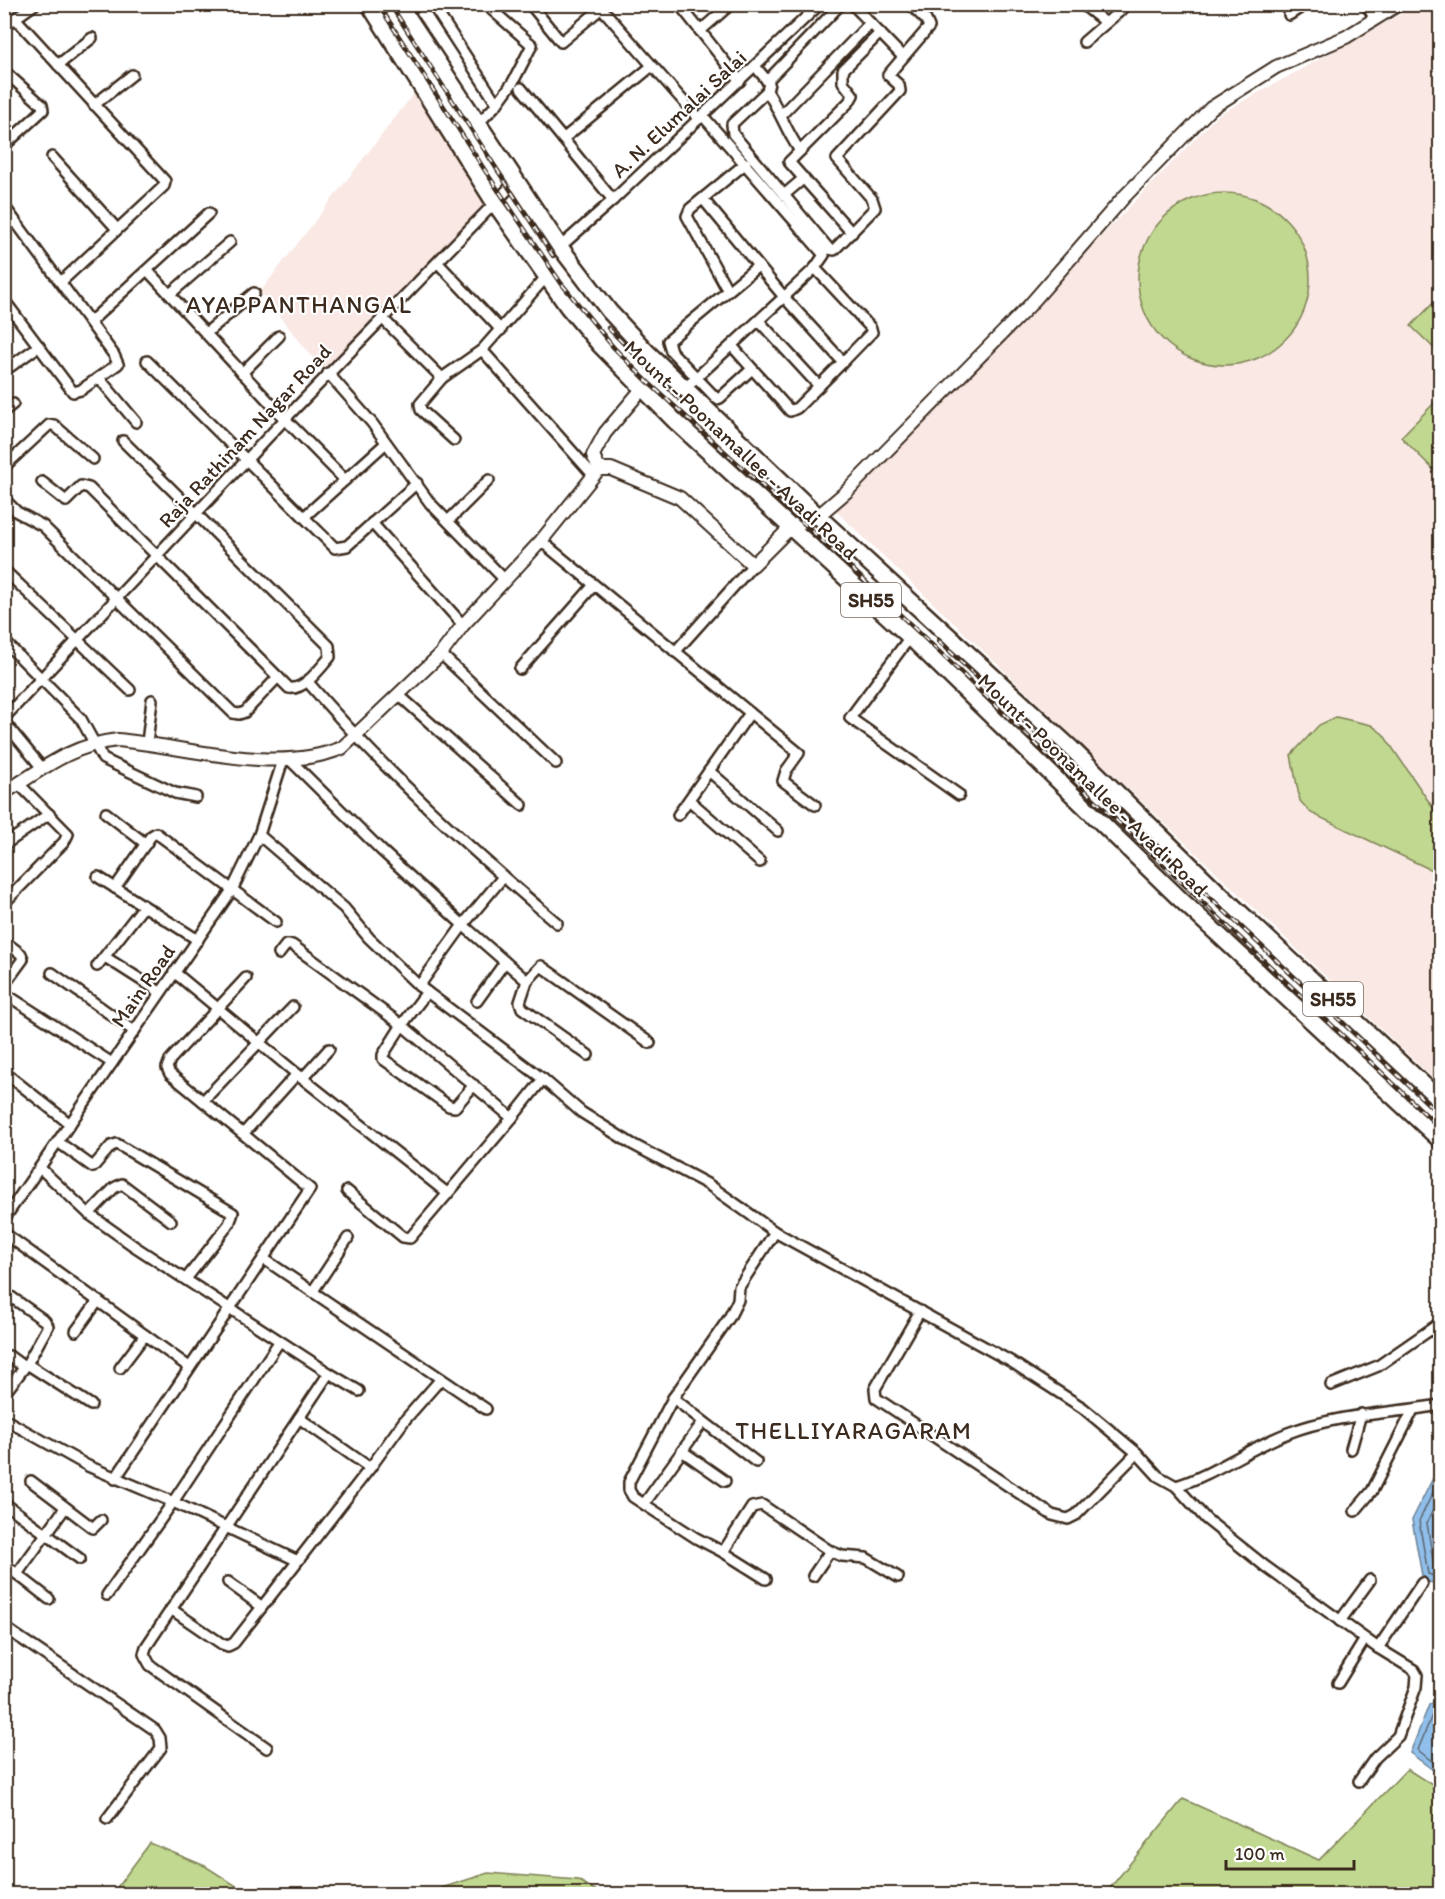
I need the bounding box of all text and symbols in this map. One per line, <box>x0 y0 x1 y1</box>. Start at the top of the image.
street label: A. N. Elumalai Salai <box>606 45 751 183</box>
district label: AYAPPANTHANGAL <box>186 290 412 319</box>
street label: Mount - Poonamallee - Avadi Road <box>619 335 864 565</box>
street label: Raja Rathinam Nagar Road <box>153 339 336 533</box>
road number: SH55 <box>841 583 901 617</box>
street label: Mount - Poonamallee - Avadi Road <box>973 668 1214 902</box>
street label: Main Road <box>105 940 180 1032</box>
road number: SH55 <box>1303 982 1363 1016</box>
district label: THELLIYARAGARAM <box>736 1416 972 1445</box>
scale bar <box>1226 1833 1354 1871</box>
text: 100 m <box>1235 1843 1285 1865</box>

